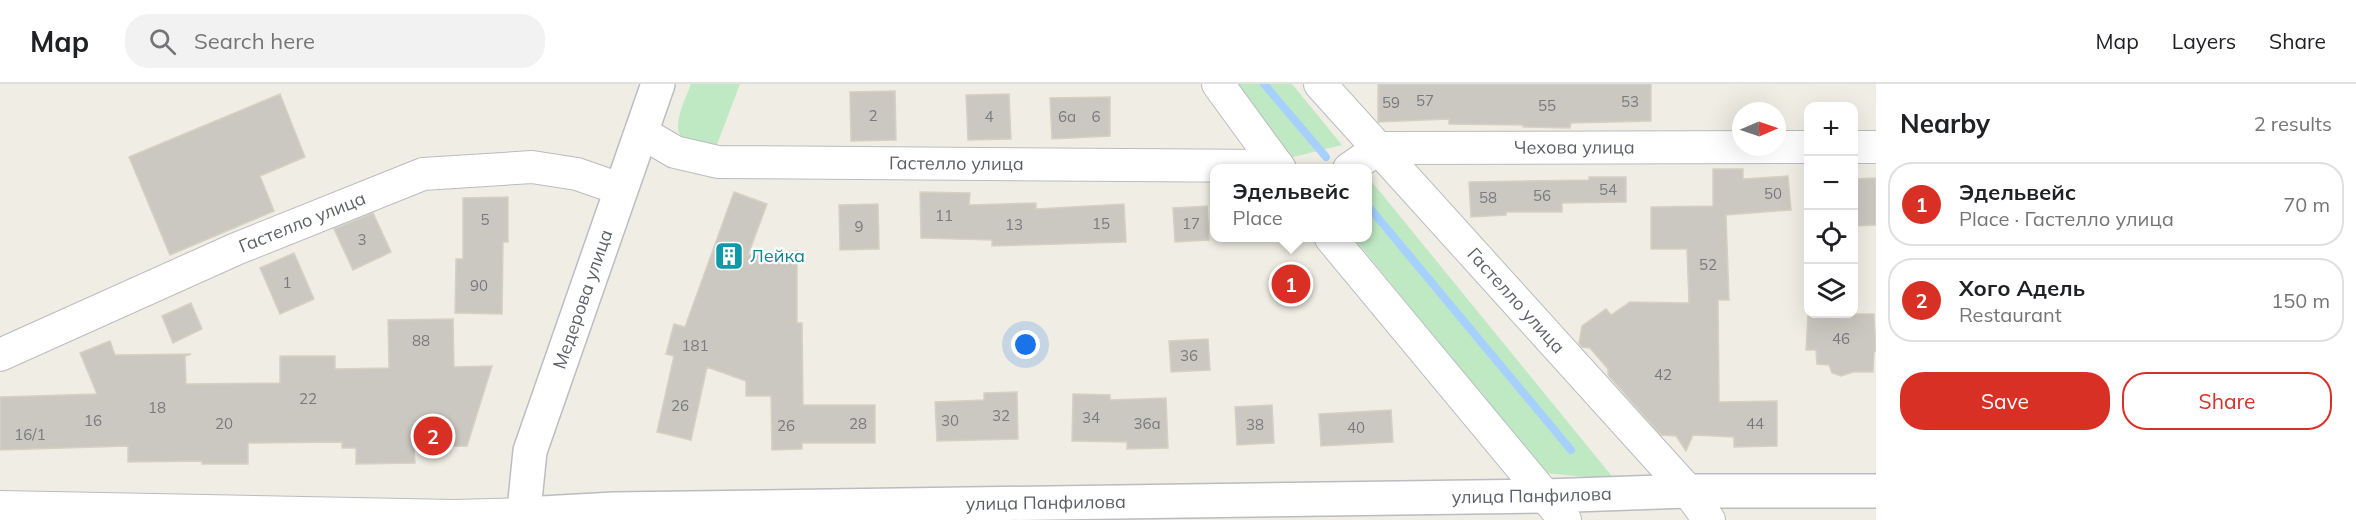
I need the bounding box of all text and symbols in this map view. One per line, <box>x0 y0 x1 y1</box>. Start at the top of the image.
search box <box>125 14 545 68</box>
text: Map <box>30 24 89 59</box>
icon: search <box>146 25 179 58</box>
text: Search here <box>194 27 315 55</box>
text: Map <box>2096 28 2139 54</box>
text: Layers <box>2172 28 2236 54</box>
text: Share <box>2269 28 2326 54</box>
house number: 57 <box>1416 91 1434 110</box>
house number: 53 <box>1621 92 1639 111</box>
house number: 59 <box>1382 93 1400 112</box>
house number: 55 <box>1538 96 1556 115</box>
north arrow <box>1732 102 1786 156</box>
map controls <box>1804 102 1858 318</box>
button: + <box>1804 102 1858 156</box>
house number: 2 <box>868 106 878 125</box>
house number: 4 <box>984 107 994 126</box>
house number: 6а <box>1058 107 1076 126</box>
house number: 6 <box>1091 107 1101 126</box>
text: Nearby <box>1900 107 1990 140</box>
text: 2 results <box>2254 111 2332 136</box>
street label: Чехова улица <box>1514 135 1635 159</box>
street label: Гастелло улица <box>889 151 1024 175</box>
button: − <box>1804 156 1858 210</box>
popup <box>1210 164 1372 242</box>
text: Эдельвейс <box>1232 177 1350 205</box>
text: Эдельвейс <box>1959 178 2076 206</box>
house number: 54 <box>1599 180 1617 199</box>
house number: 50 <box>1764 184 1782 203</box>
street label: Гастелло улица <box>235 186 369 258</box>
house number: 56 <box>1533 186 1551 205</box>
house number: 58 <box>1479 188 1497 207</box>
text: 1 <box>1916 192 1928 217</box>
text: 70 m <box>2283 192 2330 217</box>
text: Place <box>1232 205 1283 230</box>
house number: 11 <box>935 206 953 225</box>
text: Place · Гастелло улица <box>1959 206 2174 231</box>
house number: 5 <box>480 210 490 229</box>
button: locate <box>1804 210 1858 264</box>
house number: 15 <box>1092 214 1110 233</box>
house number: 17 <box>1182 214 1200 233</box>
house number: 13 <box>1005 215 1023 234</box>
house number: 9 <box>854 217 864 236</box>
street label: Медерова улица <box>548 226 617 372</box>
house number: 3 <box>357 230 367 249</box>
building icon: Лейка <box>713 240 745 272</box>
street label: Гастелло улица <box>1463 243 1570 358</box>
place label: Лейка <box>750 244 805 267</box>
house number: 52 <box>1699 255 1717 274</box>
pin: 1 <box>1272 262 1310 306</box>
button: layers <box>1804 264 1858 318</box>
house number: 1 <box>282 273 292 292</box>
text: Хого Адель <box>1959 274 2085 302</box>
house number: 90 <box>470 276 488 295</box>
text: 2 <box>1916 288 1928 313</box>
text: 150 m <box>2271 288 2330 313</box>
text: Restaurant <box>1959 302 2062 327</box>
house number: 46 <box>1832 329 1850 348</box>
your location <box>1011 330 1040 359</box>
house number: 88 <box>412 331 430 350</box>
house number: 181 <box>681 336 709 355</box>
house number: 36 <box>1180 346 1198 365</box>
house number: 42 <box>1654 365 1672 384</box>
button: Save <box>1900 372 2110 430</box>
button: Share <box>2122 372 2332 430</box>
house number: 22 <box>299 389 317 408</box>
house number: 26 <box>671 396 689 415</box>
house number: 18 <box>148 398 166 417</box>
house number: 32 <box>992 406 1010 425</box>
house number: 34 <box>1082 408 1100 427</box>
house number: 16 <box>84 411 102 430</box>
house number: 30 <box>941 411 959 430</box>
house number: 20 <box>215 414 233 433</box>
pin: 2 <box>414 414 452 458</box>
house number: 28 <box>849 414 867 433</box>
house number: 36а <box>1133 414 1161 433</box>
house number: 44 <box>1746 414 1764 433</box>
house number: 38 <box>1246 415 1264 434</box>
house number: 26 <box>777 416 795 435</box>
house number: 40 <box>1347 418 1365 437</box>
house number: 16/1 <box>14 425 46 444</box>
street label: улица Панфилова <box>1451 482 1612 508</box>
street label: улица Панфилова <box>966 490 1126 515</box>

